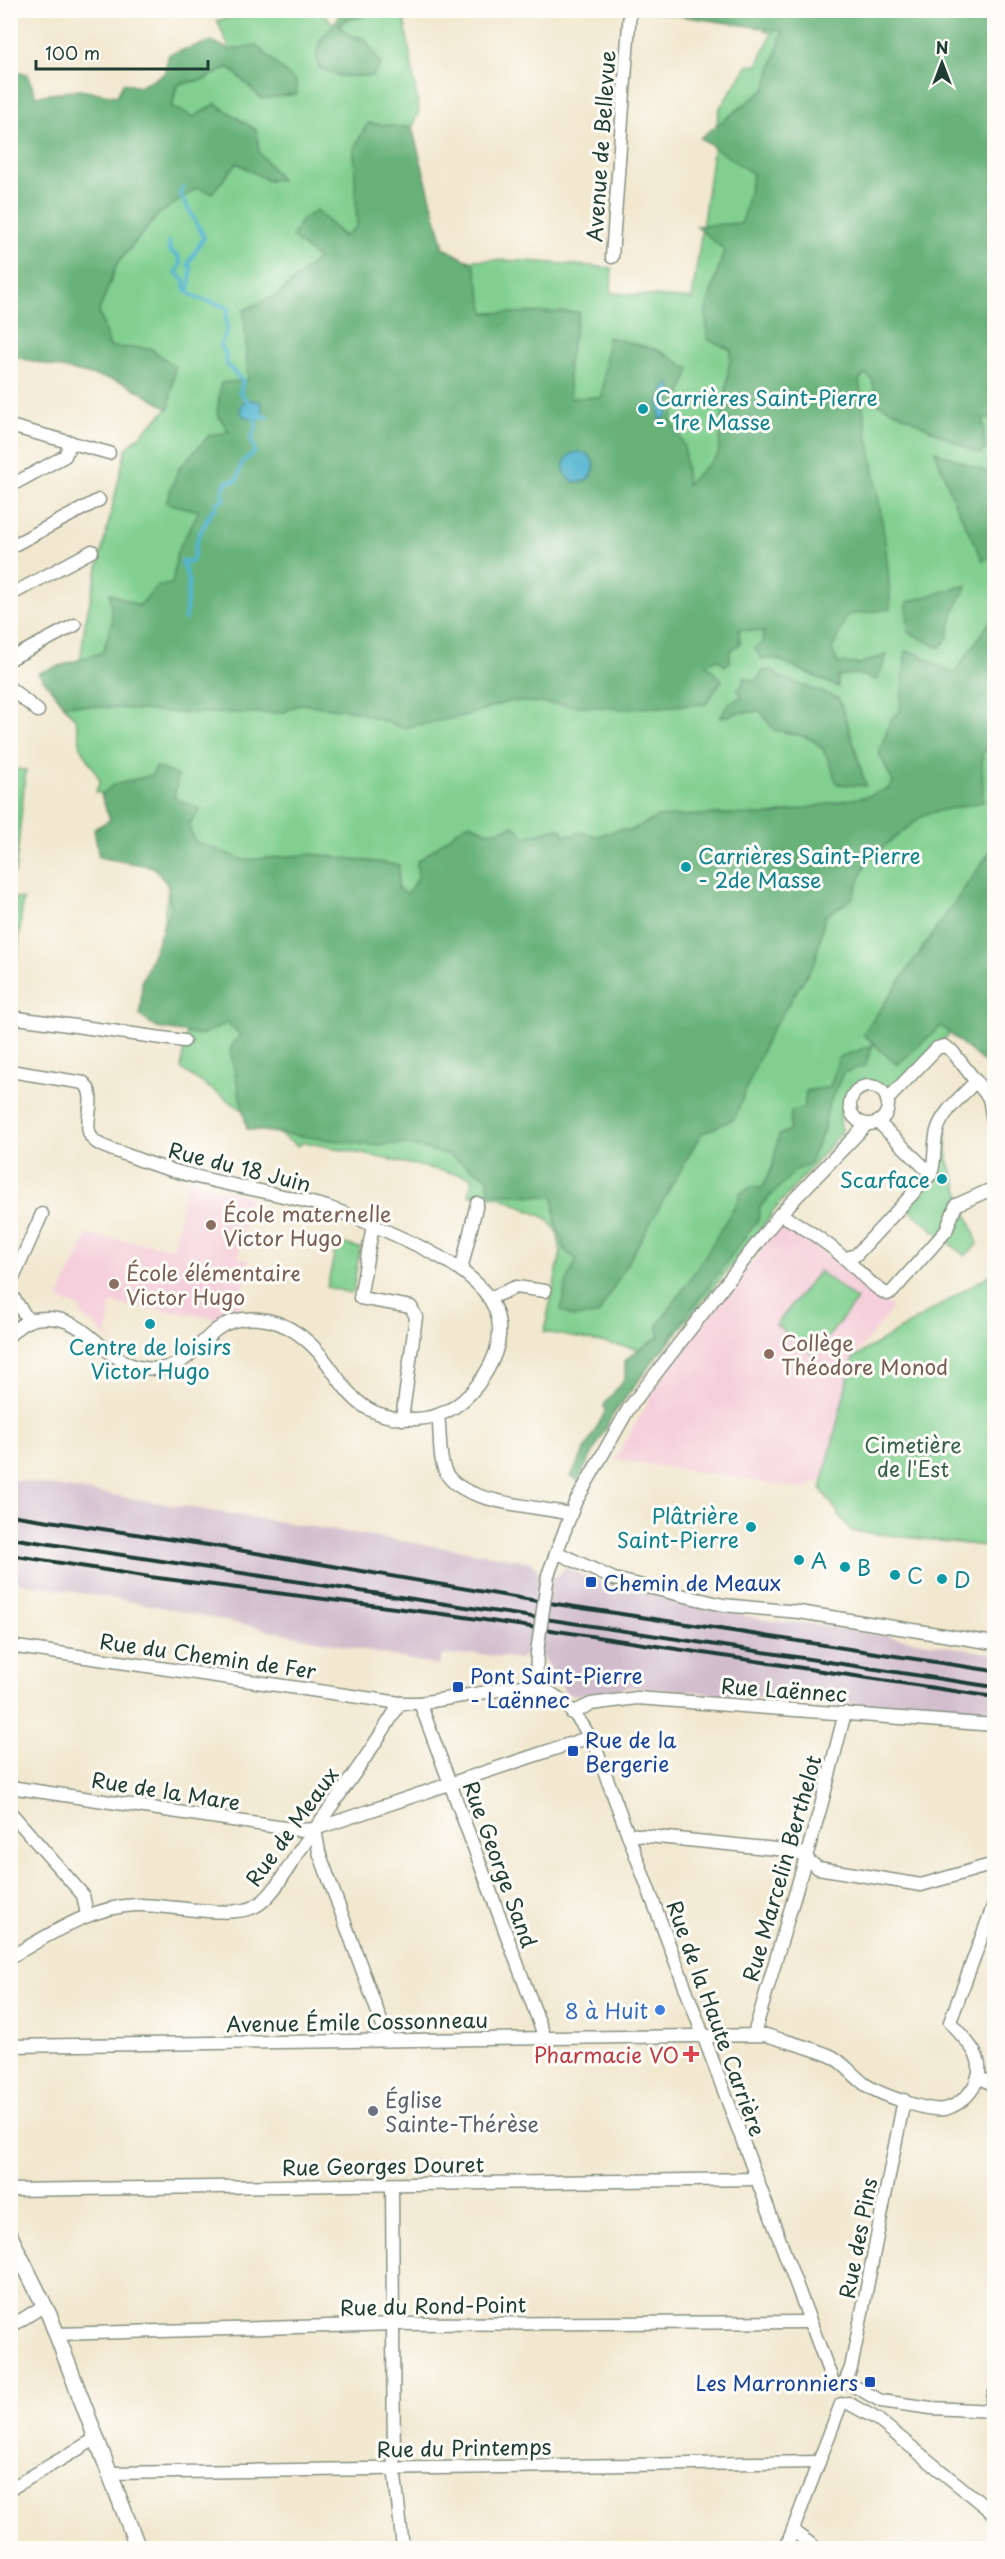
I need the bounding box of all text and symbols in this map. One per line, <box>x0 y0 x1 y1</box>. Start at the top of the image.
scale bar <box>36 33 208 71</box>
north arrow <box>912 33 972 93</box>
text: N <box>936 35 948 59</box>
text: 100 m <box>45 39 100 66</box>
street label: Avenue de Bellevue <box>577 49 623 243</box>
place label: Carrières Saint-Pierre - 1re Masse <box>655 381 878 437</box>
marker: Carrières Saint-Pierre - 1re Masse <box>636 402 650 416</box>
place label: Carrières Saint-Pierre - 2de Masse <box>698 839 921 895</box>
marker: Carrières Saint-Pierre - 2de Masse <box>679 860 693 874</box>
street label: Rue du 18 Juin <box>165 1133 315 1199</box>
place label: Scarface <box>840 1163 930 1195</box>
marker: Scarface <box>935 1172 949 1186</box>
place label: École maternelle Victor Hugo <box>223 1197 391 1253</box>
marker: École maternelle Victor Hugo <box>204 1218 218 1232</box>
place label: École élémentaire Victor Hugo <box>126 1256 301 1312</box>
marker: École élémentaire Victor Hugo <box>107 1277 121 1291</box>
marker: Centre de loisirs Victor Hugo <box>143 1317 157 1331</box>
place label: Collège Théodore Monod <box>781 1326 948 1382</box>
place label: Centre de loisirs Victor Hugo <box>69 1330 231 1386</box>
marker: Collège Théodore Monod <box>762 1347 776 1361</box>
park label: Cimetière de l'Est <box>864 1428 962 1484</box>
place label: Plâtrière Saint-Pierre <box>617 1499 739 1555</box>
marker: Plâtrière Saint-Pierre <box>744 1520 758 1534</box>
place label: A <box>811 1544 827 1576</box>
place label: B <box>857 1551 871 1583</box>
marker: A <box>792 1553 806 1567</box>
place label: C <box>907 1559 923 1591</box>
marker: B <box>838 1560 852 1574</box>
place label: D <box>954 1563 971 1595</box>
place label: Chemin de Meaux <box>603 1566 781 1598</box>
marker: C <box>888 1568 902 1582</box>
marker: D <box>935 1572 949 1586</box>
marker: Chemin de Meaux <box>584 1575 598 1589</box>
street label: Rue du Chemin de Fer <box>98 1624 319 1686</box>
place label: Pont Saint-Pierre - Laënnec <box>470 1659 643 1715</box>
street label: Rue Laënnec <box>720 1669 848 1709</box>
marker: Pont Saint-Pierre - Laënnec <box>451 1680 465 1694</box>
place label: Rue de la Bergerie <box>585 1723 677 1779</box>
marker: Rue de la Bergerie <box>566 1744 580 1758</box>
street label: Rue Marcelin Berthelot <box>733 1751 829 1985</box>
street label: Rue de Meaux <box>237 1760 345 1892</box>
street label: Rue de la Mare <box>89 1762 243 1818</box>
street label: Rue George Sand <box>456 1776 546 1952</box>
street label: Rue de la Haute Carrière <box>659 1896 775 2140</box>
place label: 8 à Huit <box>565 1994 648 2026</box>
street label: Avenue Émile Cossonneau <box>226 2003 488 2039</box>
marker: 8 à Huit <box>653 2003 667 2017</box>
place label: Pharmacie VO <box>533 2038 679 2070</box>
marker: Pharmacie VO <box>684 2047 698 2061</box>
place label: Église Sainte-Thérèse <box>385 2083 539 2139</box>
marker: Église Sainte-Thérèse <box>366 2104 380 2118</box>
street label: Rue Georges Douret <box>282 2147 484 2183</box>
street label: Rue des Pins <box>830 2175 884 2301</box>
street label: Rue du Rond-Point <box>340 2287 526 2323</box>
place label: Les Marronniers <box>696 2366 858 2398</box>
marker: Les Marronniers <box>863 2375 877 2389</box>
street label: Rue du Printemps <box>376 2429 552 2465</box>

